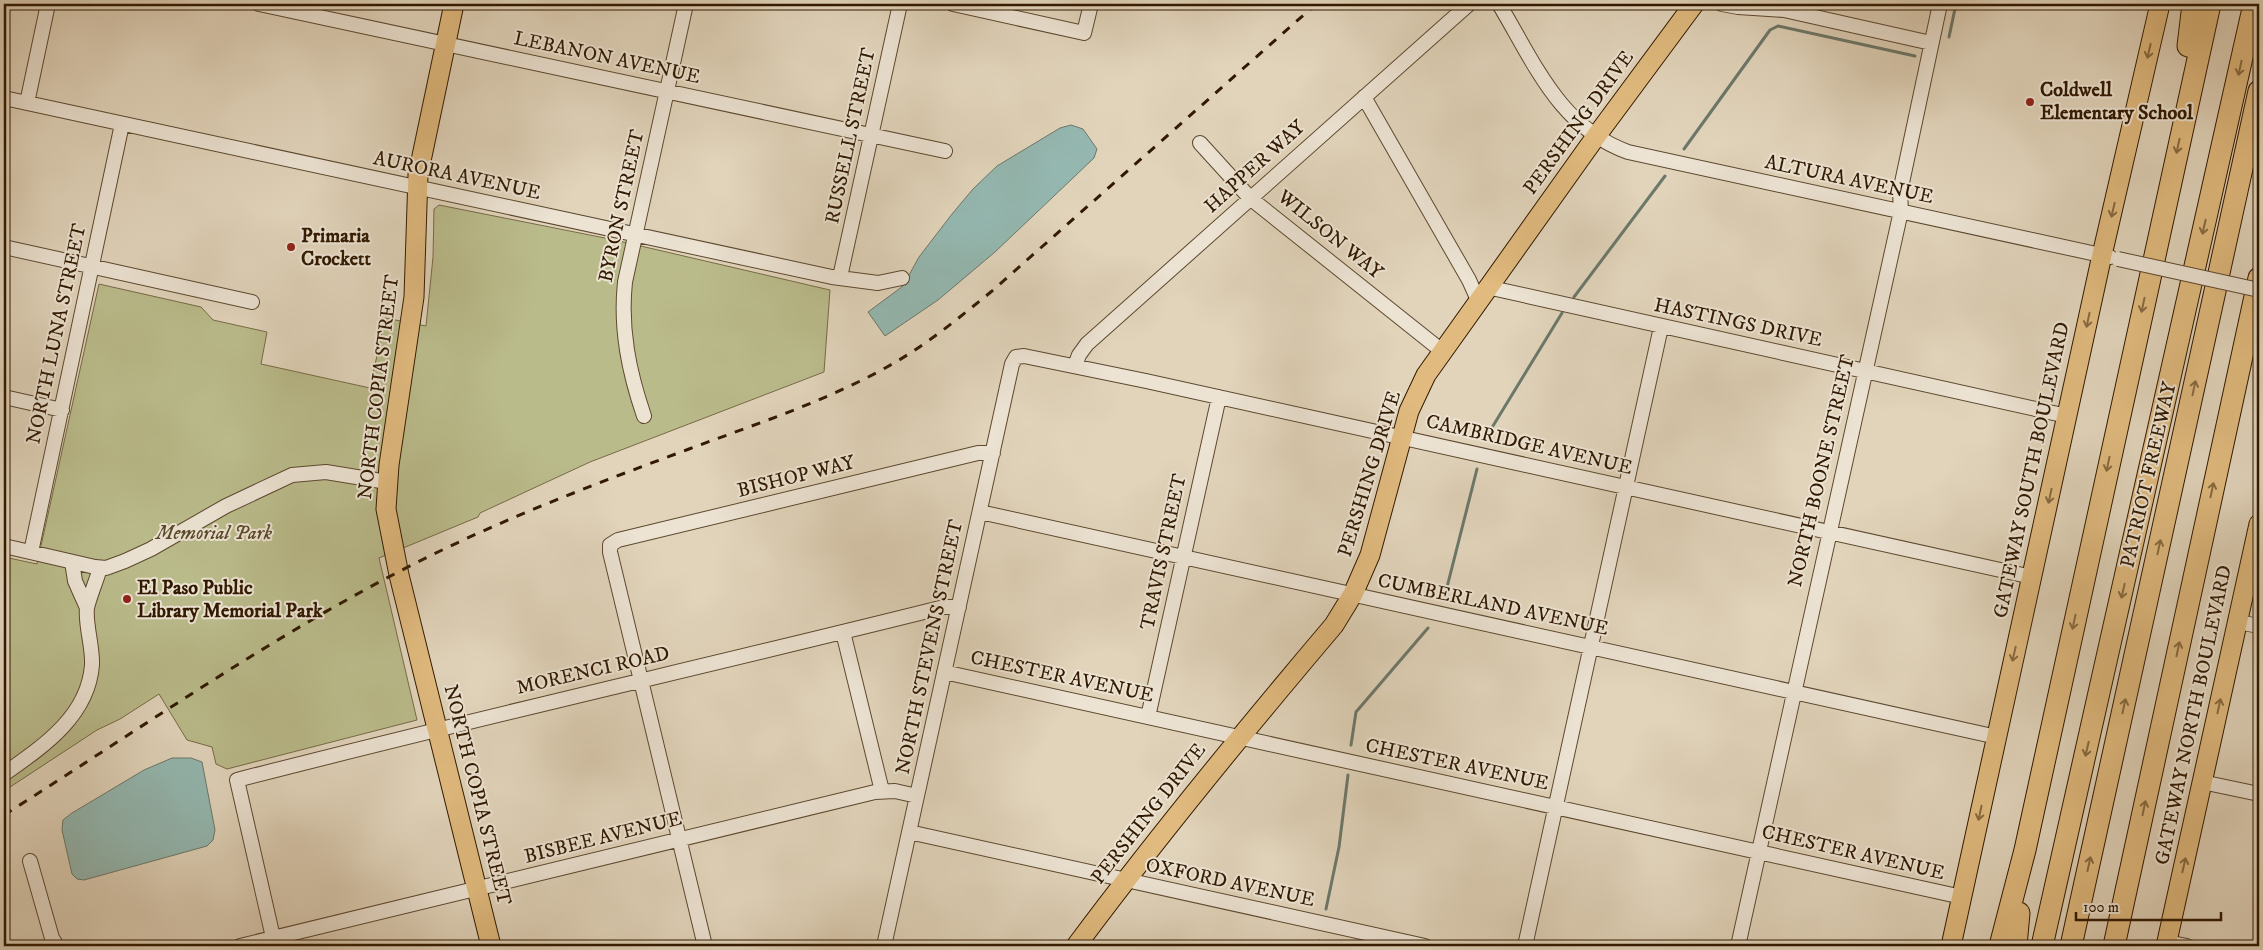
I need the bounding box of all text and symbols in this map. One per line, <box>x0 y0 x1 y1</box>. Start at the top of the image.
street label: LEBANON AVENUE <box>512 26 702 90</box>
one-way arrow <box>2144 43 2153 59</box>
street label: RUSSELL STREET <box>820 46 882 226</box>
street label: PERSHING DRIVE <box>1518 46 1640 200</box>
one-way arrow <box>2234 60 2244 76</box>
place label: Coldwell Elementary School <box>2040 78 2194 126</box>
marker: Coldwell Elementary School <box>2024 96 2036 108</box>
street label: HAPPER WAY <box>1199 115 1311 219</box>
street label: BYRON STREET <box>594 127 650 285</box>
one-way arrow <box>2173 138 2183 154</box>
street label: AURORA AVENUE <box>371 146 543 206</box>
street label: ALTURA AVENUE <box>1762 150 1936 210</box>
street label: WILSON WAY <box>1271 184 1388 285</box>
one-way arrow <box>2108 201 2117 217</box>
one-way arrow <box>2199 219 2209 235</box>
street label: NORTH LUNA STREET <box>21 221 93 447</box>
place label: Primaria Crockett <box>301 224 371 272</box>
marker: Primaria Crockett <box>285 241 297 253</box>
street label: NORTH COPIA STREET <box>353 273 405 501</box>
street label: HASTINGS DRIVE <box>1652 293 1824 353</box>
one-way arrow <box>2138 296 2147 312</box>
one-way arrow <box>2083 311 2092 327</box>
street label: GATEWAY SOUTH BOULEVARD <box>1988 319 2076 620</box>
street label: NORTH BOONE STREET <box>1783 352 1861 590</box>
street label: PATRIOT FREEWAY <box>2115 379 2183 570</box>
one-way arrow <box>2189 381 2199 397</box>
street label: PERSHING DRIVE <box>1333 388 1407 560</box>
street label: CAMBRIDGE AVENUE <box>1423 409 1635 481</box>
street label: BISHOP WAY <box>735 450 858 504</box>
one-way arrow <box>2103 455 2112 471</box>
street label: TRAVIS STREET <box>1135 472 1193 632</box>
one-way arrow <box>2208 482 2217 498</box>
one-way arrow <box>2045 487 2054 503</box>
street label: NORTH STEVENS STREET <box>891 517 969 777</box>
park label: Memorial Park <box>154 521 273 546</box>
one-way arrow <box>2154 539 2164 555</box>
street label: GATEWAY NORTH BOULEVARD <box>2150 563 2238 867</box>
street label: CUMBERLAND AVENUE <box>1375 568 1611 642</box>
place label: El Paso Public Library Memorial Park <box>137 576 324 624</box>
one-way arrow <box>2118 582 2127 598</box>
marker: El Paso Public Library Memorial Park <box>121 593 133 605</box>
one-way arrow <box>2069 614 2078 630</box>
street label: MORENCI ROAD <box>514 641 672 701</box>
one-way arrow <box>2174 641 2183 657</box>
street label: CHESTER AVENUE <box>968 645 1156 709</box>
one-way arrow <box>2009 646 2018 662</box>
street label: NORTH COPIA STREET <box>438 682 516 908</box>
one-way arrow <box>2120 698 2129 714</box>
one-way arrow <box>2215 698 2224 714</box>
street label: CHESTER AVENUE <box>1363 733 1551 797</box>
street label: PERSHING DRIVE <box>1086 738 1212 890</box>
one-way arrow <box>2082 741 2091 757</box>
one-way arrow <box>2140 800 2149 816</box>
one-way arrow <box>1975 805 1984 821</box>
street label: BISBEE AVENUE <box>522 806 684 870</box>
street label: CHESTER AVENUE <box>1759 820 1947 886</box>
street label: OXFORD AVENUE <box>1143 853 1317 913</box>
one-way arrow <box>2085 857 2094 873</box>
one-way arrow <box>2180 857 2189 873</box>
scale bar <box>2076 890 2220 922</box>
text: 100 m <box>2083 898 2119 917</box>

